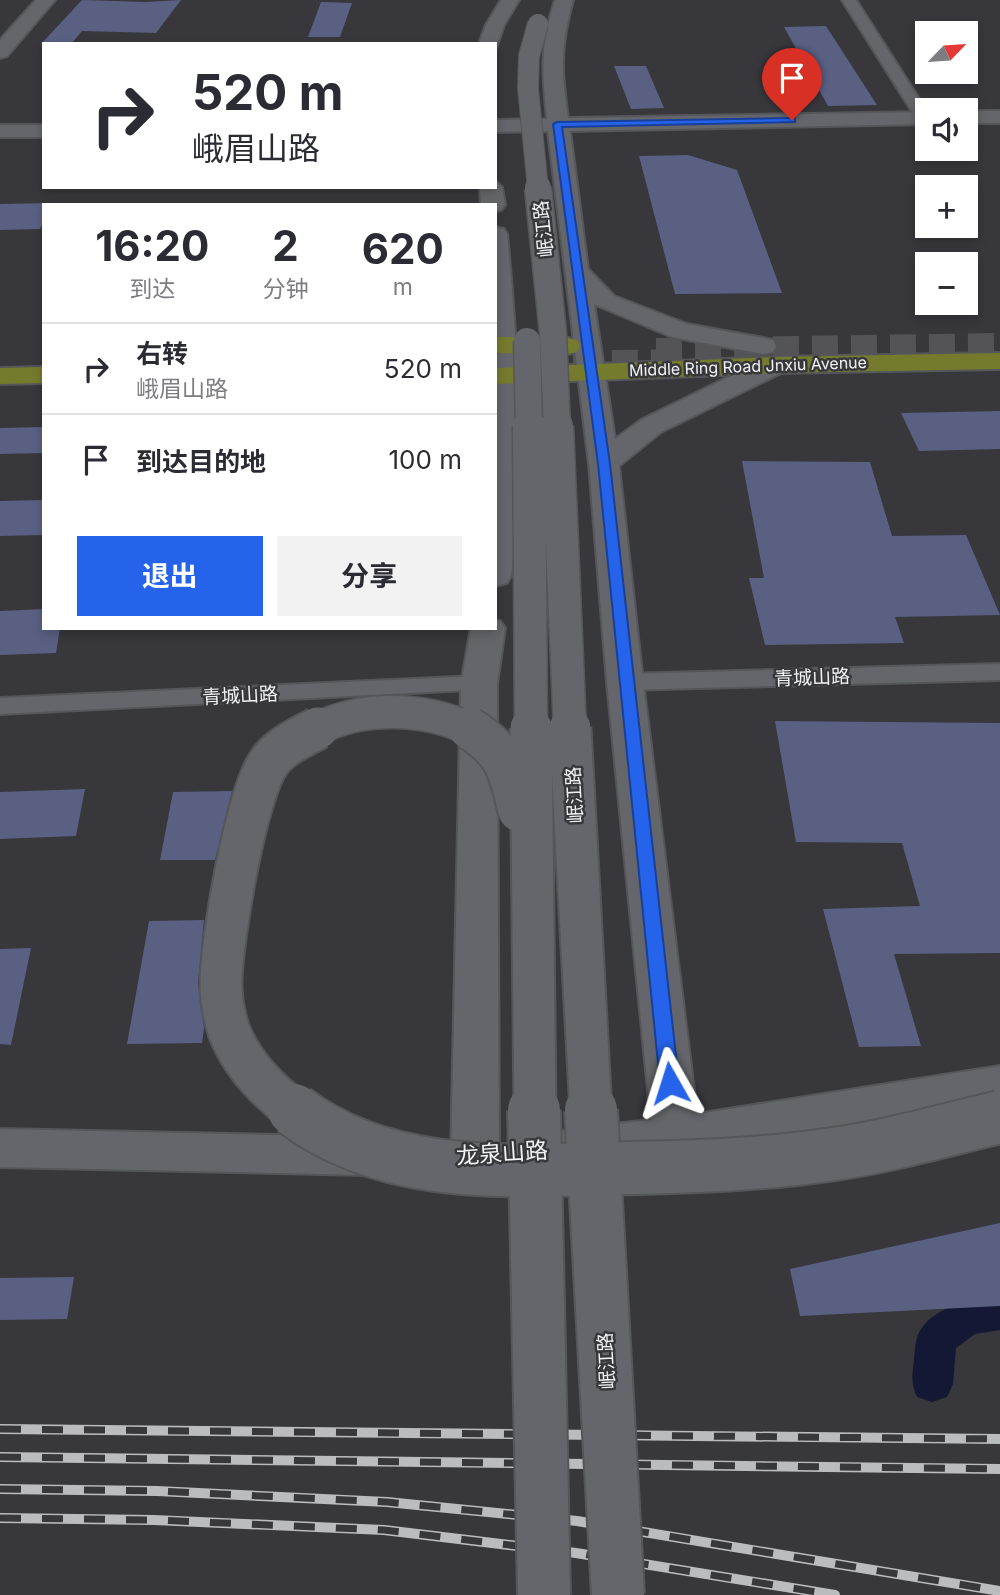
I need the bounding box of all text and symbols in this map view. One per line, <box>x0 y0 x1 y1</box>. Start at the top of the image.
north arrow <box>915 21 978 84</box>
map controls <box>915 21 978 315</box>
pin <box>762 48 822 120</box>
icon: arrive <box>773 59 811 97</box>
text: 520 m <box>192 63 344 122</box>
icon: right <box>77 70 168 161</box>
button: sound <box>915 98 978 161</box>
text: 峨眉山路 <box>192 129 320 168</box>
button: + <box>915 175 978 238</box>
street label: 岷江路 <box>529 199 558 259</box>
text: 16:20 <box>95 220 209 271</box>
text: 2 <box>272 220 299 271</box>
text: 620 <box>362 223 444 274</box>
button: − <box>915 252 978 315</box>
text: m <box>393 273 413 301</box>
text: 到达 <box>129 275 175 303</box>
text: 分钟 <box>263 275 309 303</box>
text: 右转 <box>136 338 188 369</box>
icon: right <box>77 350 115 388</box>
street label: Middle Ring Road Jnxiu Avenue <box>629 352 867 380</box>
text: 520 m <box>384 353 462 384</box>
text: 峨眉山路 <box>136 375 228 403</box>
icon: arrive <box>77 441 115 479</box>
text: 100 m <box>389 444 462 475</box>
text: 到达目的地 <box>136 446 266 477</box>
button: 退出 <box>77 536 263 616</box>
button: 分享 <box>277 536 462 616</box>
street label: 青城山路 <box>774 665 850 690</box>
street label: 青城山路 <box>201 682 279 709</box>
street label: 岷江路 <box>562 766 587 824</box>
position arrow <box>633 1046 707 1120</box>
street label: 龙泉山路 <box>455 1136 549 1170</box>
street label: 岷江路 <box>594 1332 619 1390</box>

